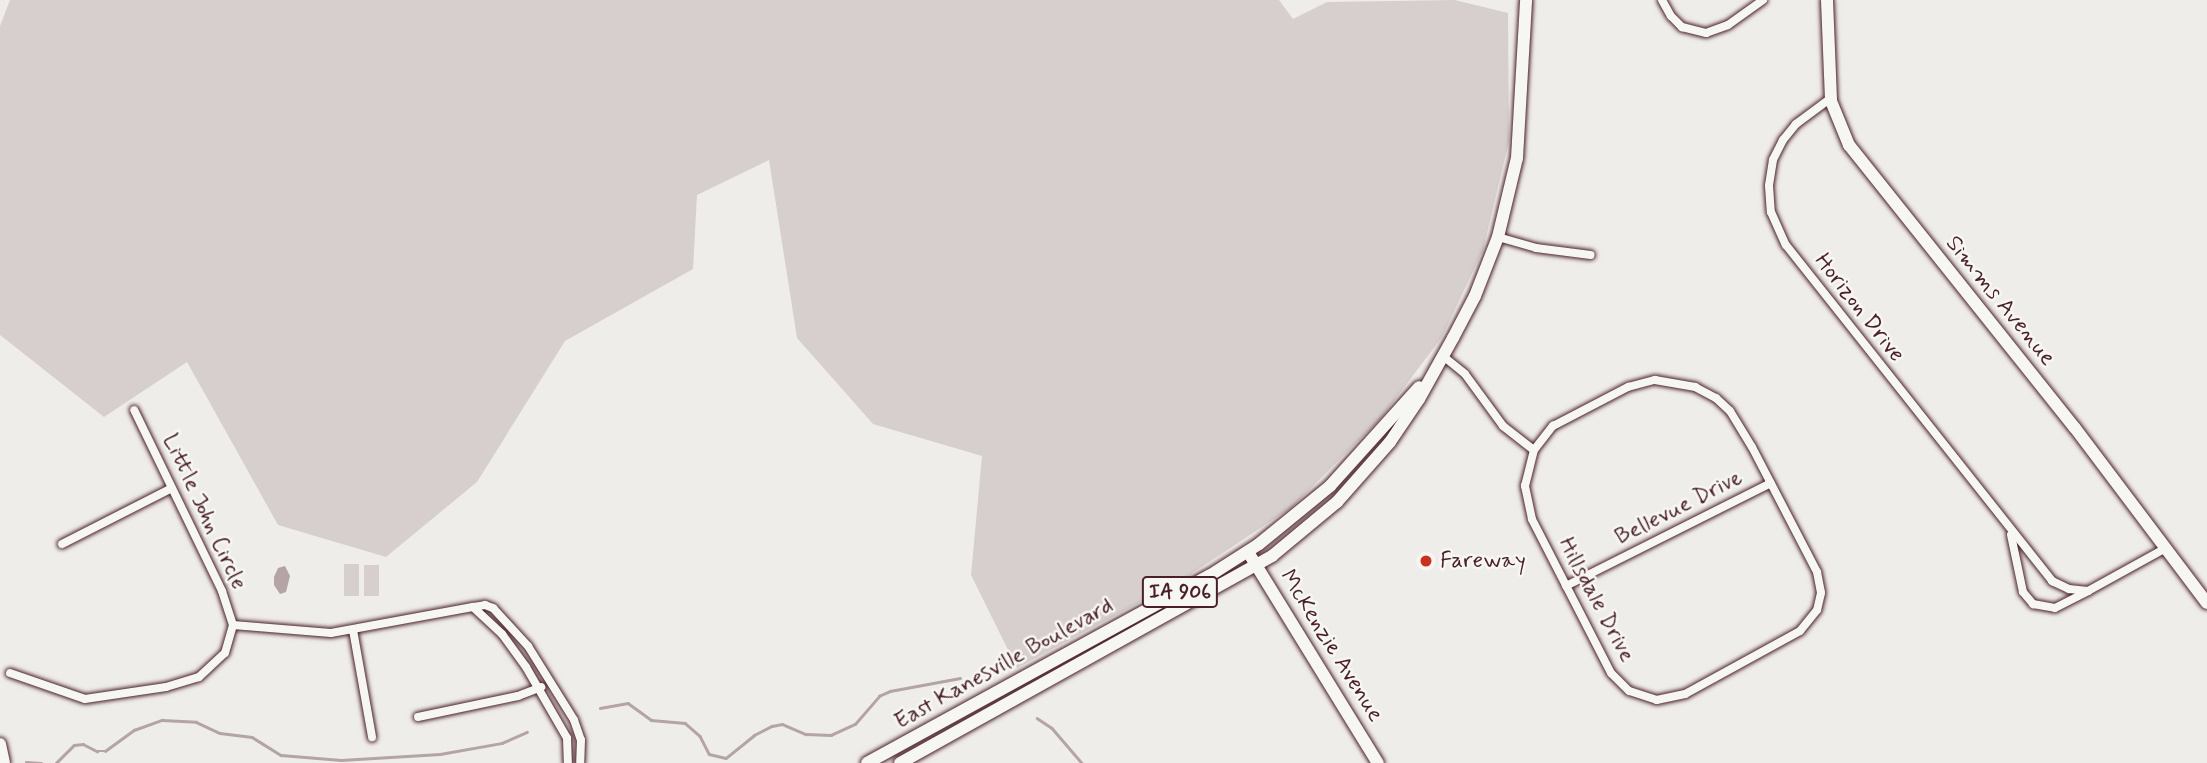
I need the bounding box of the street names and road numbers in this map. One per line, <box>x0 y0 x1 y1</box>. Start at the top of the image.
street label: Simms Avenue <box>1941 233 2059 369</box>
street label: Horizon Drive <box>1809 249 1909 367</box>
street label: Little John Circle <box>153 424 255 600</box>
street label: Bellevue Drive <box>1611 464 1747 552</box>
street label: Hillsdale Drive <box>1552 533 1640 667</box>
street label: McKenzie Avenue <box>1273 565 1389 727</box>
road number: IA 906 <box>1142 574 1218 610</box>
street label: East Kanesville Boulevard <box>891 593 1117 735</box>

